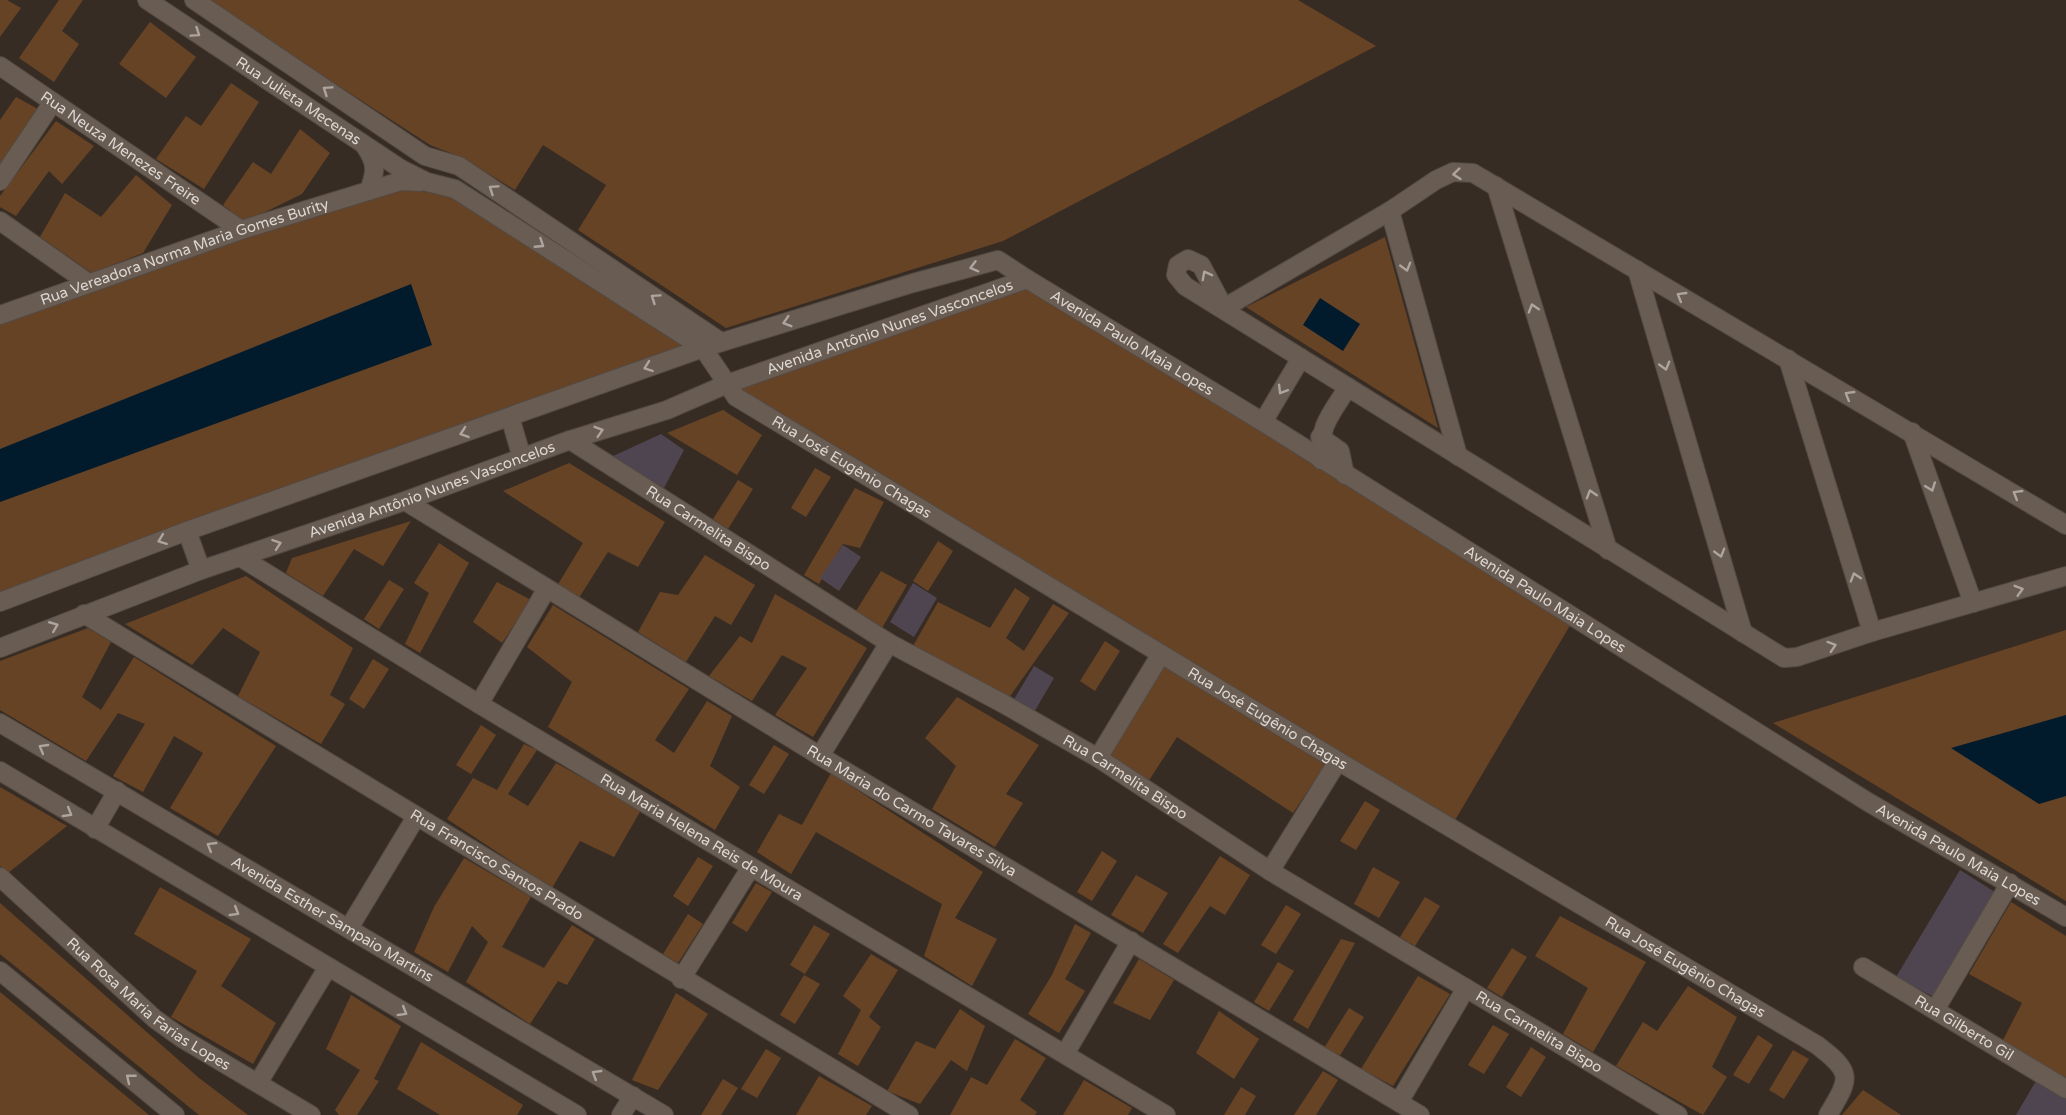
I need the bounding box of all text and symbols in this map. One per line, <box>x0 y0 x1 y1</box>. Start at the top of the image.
one-way arrow <box>189 25 200 36</box>
street label: Rua Julieta Mecenas <box>233 53 364 149</box>
one-way arrow <box>323 86 334 97</box>
street label: Rua Neuza Menezes Freire <box>37 87 204 209</box>
one-way arrow <box>1452 167 1462 180</box>
one-way arrow <box>489 185 500 196</box>
street label: Rua Vereadora Norma Maria Gomes Burity <box>38 195 331 309</box>
one-way arrow <box>534 236 544 248</box>
one-way arrow <box>969 259 979 272</box>
one-way arrow <box>1398 262 1411 272</box>
one-way arrow <box>1202 270 1213 281</box>
street label: Avenida Antônio Nunes Vasconcelos <box>764 276 1015 379</box>
street label: Avenida Paulo Maia Lopes <box>1047 286 1217 399</box>
one-way arrow <box>1677 292 1687 303</box>
one-way arrow <box>651 294 662 305</box>
one-way arrow <box>1528 303 1540 314</box>
one-way arrow <box>782 315 793 327</box>
one-way arrow <box>643 360 654 373</box>
one-way arrow <box>1658 360 1670 371</box>
one-way arrow <box>1278 384 1289 394</box>
one-way arrow <box>1845 391 1855 402</box>
street label: Rua José Eugênio Chagas <box>769 412 935 522</box>
one-way arrow <box>459 426 470 439</box>
one-way arrow <box>593 426 604 438</box>
street label: Avenida Antônio Nunes Vasconcelos <box>306 437 557 542</box>
one-way arrow <box>1924 481 1937 492</box>
street label: Rua Carmelita Bispo <box>643 482 774 574</box>
one-way arrow <box>1586 489 1598 500</box>
one-way arrow <box>2013 490 2023 502</box>
one-way arrow <box>157 533 167 546</box>
one-way arrow <box>271 539 282 552</box>
street label: Avenida Paulo Maia Lopes <box>1461 542 1629 657</box>
one-way arrow <box>1713 547 1725 558</box>
one-way arrow <box>1850 572 1862 583</box>
one-way arrow <box>2013 585 2024 597</box>
one-way arrow <box>48 621 59 633</box>
one-way arrow <box>1826 640 1837 653</box>
street label: Rua José Eugênio Chagas <box>1185 663 1351 774</box>
street label: Rua Carmelita Bispo <box>1060 731 1191 823</box>
street label: Rua Maria do Carmo Tavares Silva <box>804 741 1020 881</box>
one-way arrow <box>39 743 49 755</box>
street label: Rua Maria Helena Reis de Moura <box>597 770 806 905</box>
street label: Avenida Paulo Maia Lopes <box>1873 800 2044 909</box>
one-way arrow <box>62 805 72 817</box>
street label: Rua Francisco Santos Prado <box>407 805 587 924</box>
one-way arrow <box>207 842 217 854</box>
street label: Avenida Esther Sampaio Martins <box>228 853 437 986</box>
one-way arrow <box>229 905 239 917</box>
street label: Rua José Eugênio Chagas <box>1602 912 1769 1021</box>
street label: Rua Rosa Maria Farias Lopes <box>63 934 234 1074</box>
street label: Rua Carmelita Bispo <box>1472 987 1606 1077</box>
street label: Rua Gilberto Gil <box>1911 991 2017 1064</box>
one-way arrow <box>397 1005 407 1016</box>
one-way arrow <box>592 1070 602 1082</box>
one-way arrow <box>126 1074 137 1085</box>

